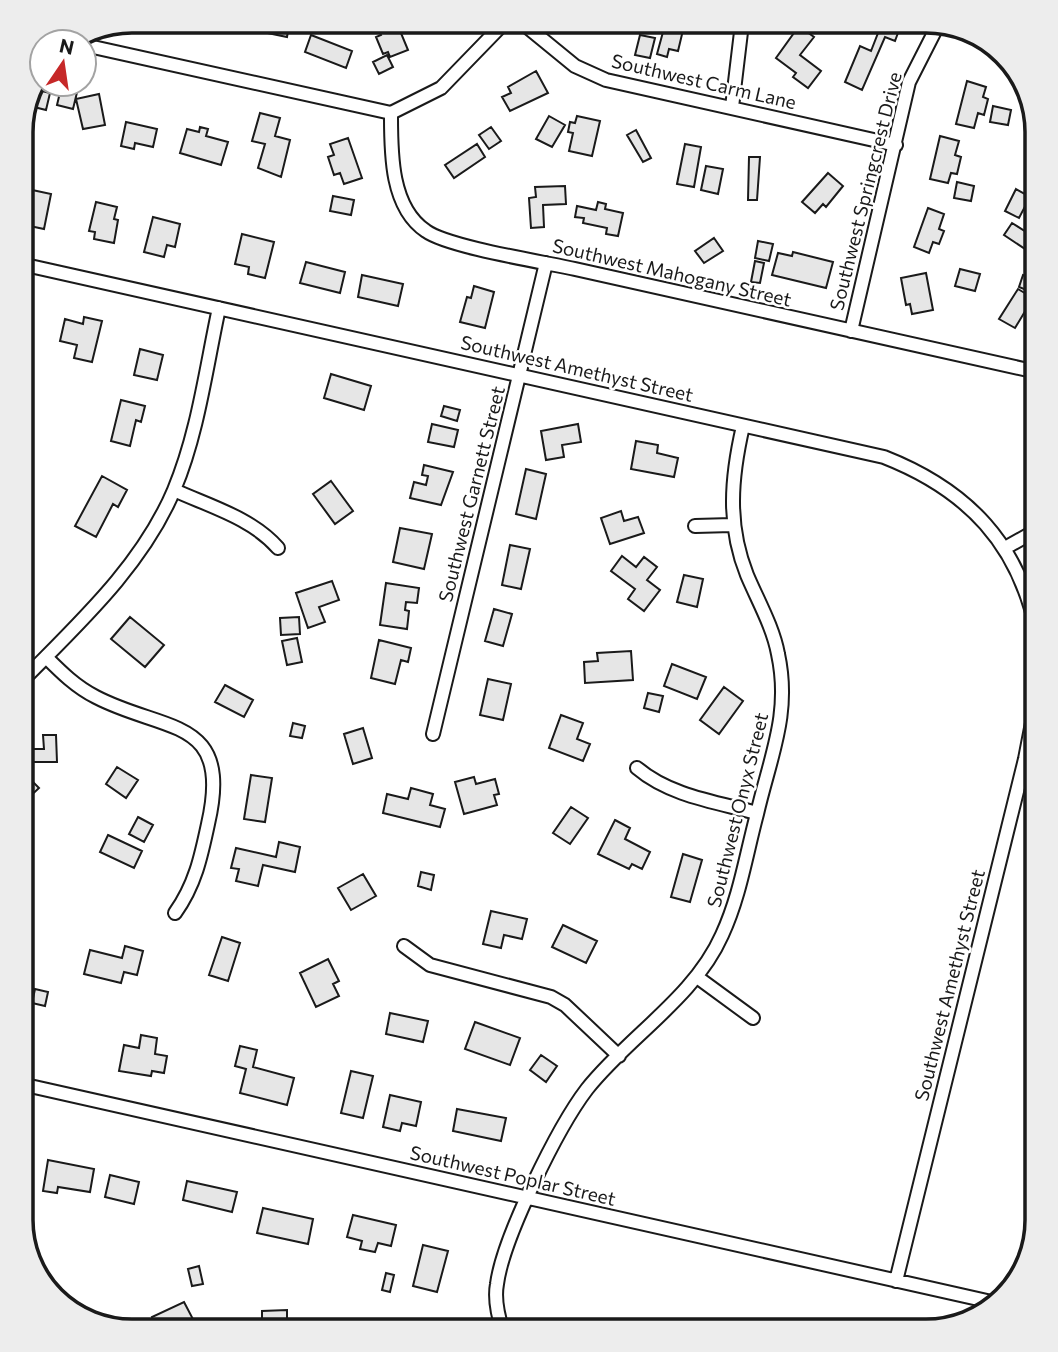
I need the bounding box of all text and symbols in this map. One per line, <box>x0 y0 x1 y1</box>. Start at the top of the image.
north arrow <box>28 28 98 98</box>
text: N <box>57 33 76 59</box>
street label: Southwest Carm Lane <box>609 49 799 113</box>
street label: Southwest Springcrest Drive <box>824 69 906 313</box>
street label: Southwest Mahogany Street <box>550 233 794 311</box>
street label: Southwest Amethyst Street <box>458 330 696 406</box>
street label: Southwest Garnett Street <box>433 383 509 604</box>
street label: Southwest Onyx Street <box>702 710 772 910</box>
street label: Southwest Amethyst Street <box>909 867 989 1103</box>
street label: Southwest Poplar Street <box>408 1140 618 1210</box>

